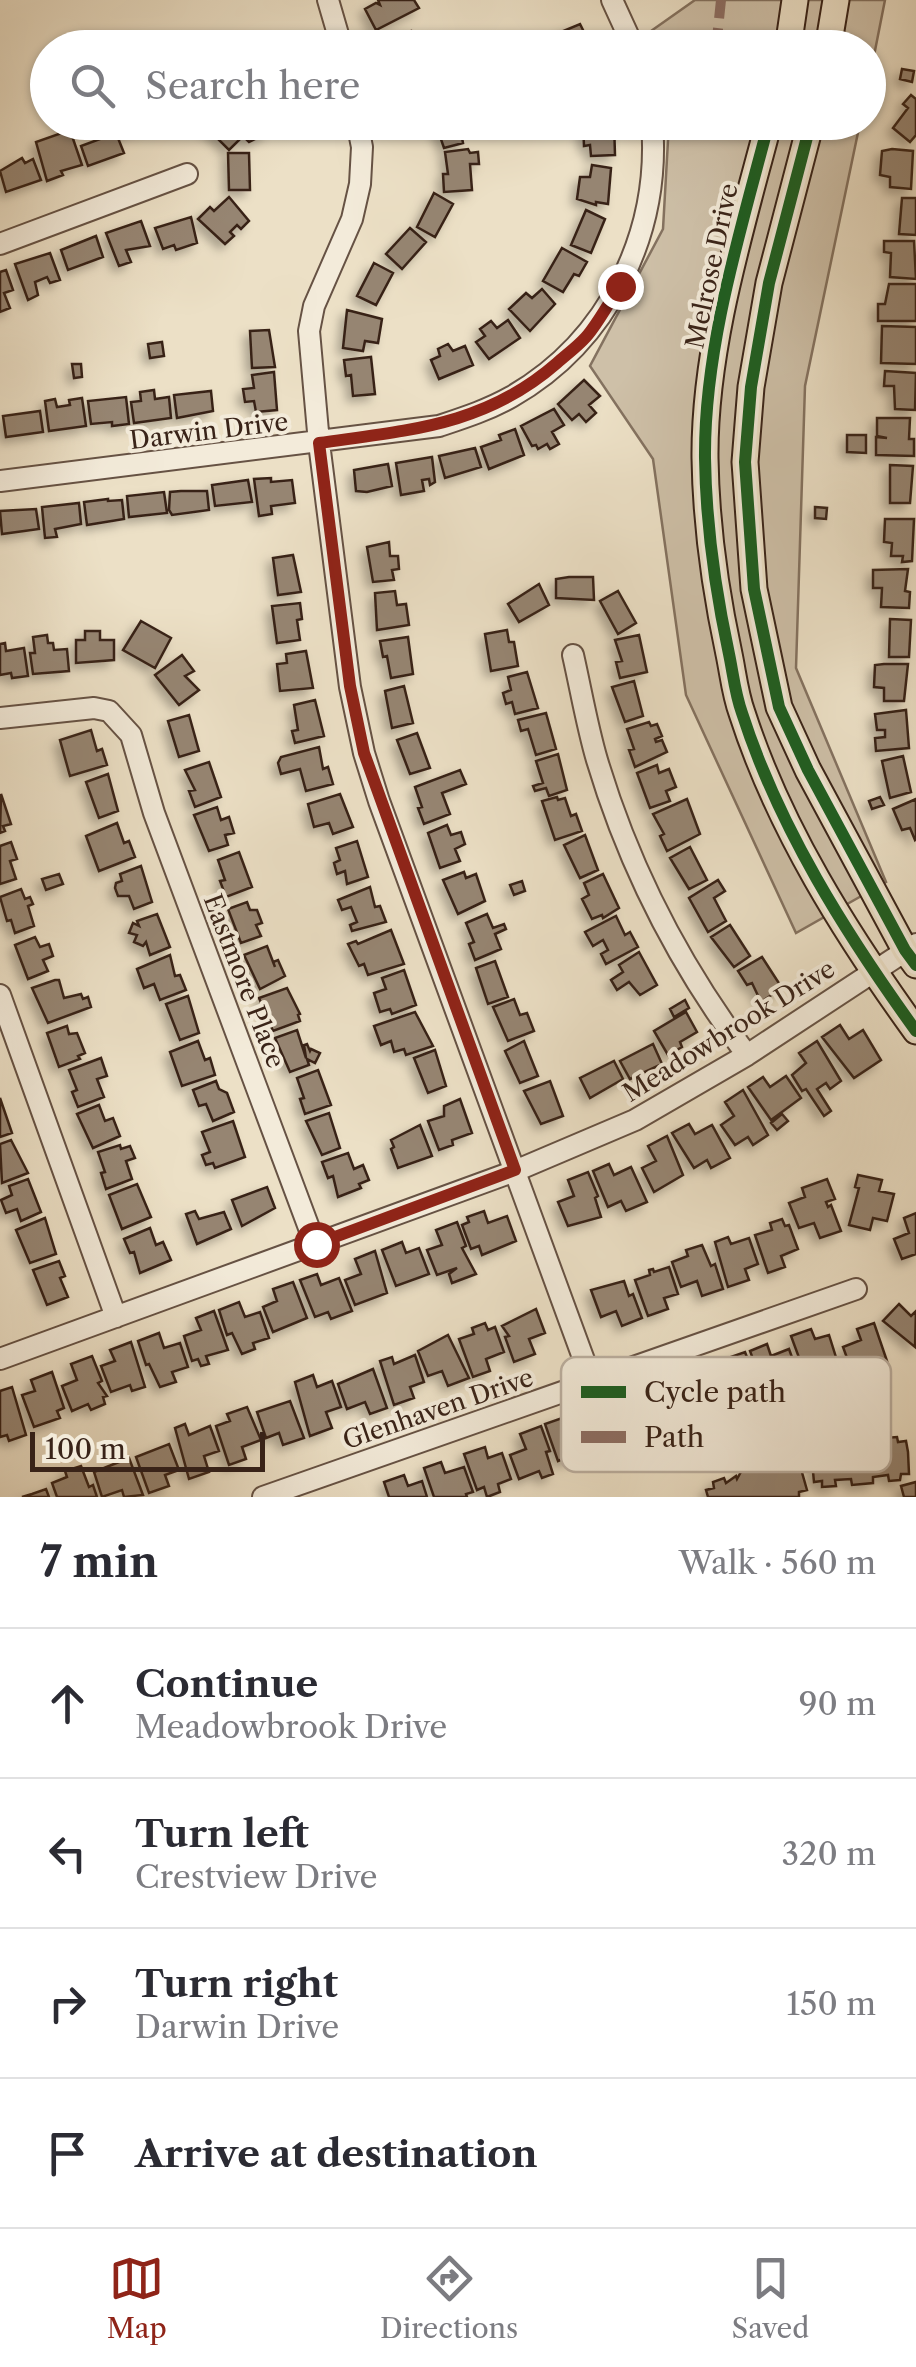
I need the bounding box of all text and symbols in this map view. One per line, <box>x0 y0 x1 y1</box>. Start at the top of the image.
search box <box>30 30 886 140</box>
icon: search <box>65 58 120 113</box>
text: Search here <box>145 62 360 109</box>
street label: Melrose Drive <box>679 181 745 351</box>
route end <box>598 264 644 310</box>
street label: Darwin Drive <box>128 406 290 456</box>
street label: Eastmore Place <box>197 890 291 1072</box>
street label: Meadowbrook Drive <box>617 953 841 1109</box>
route start <box>294 1222 340 1268</box>
legend <box>561 1357 891 1472</box>
street label: Glenhaven Drive <box>339 1362 537 1456</box>
text: Cycle path <box>644 1375 786 1409</box>
text: Path <box>644 1420 704 1454</box>
scale bar <box>30 1427 265 1472</box>
text: 100 m <box>45 1432 126 1466</box>
text: 7 min <box>40 1536 158 1588</box>
text: Walk · 560 m <box>679 1543 876 1582</box>
text: Continue <box>135 1660 318 1707</box>
icon: ahead <box>40 1676 95 1731</box>
text: 90 m <box>799 1684 876 1723</box>
text: Meadowbrook Drive <box>135 1707 447 1746</box>
text: Turn left <box>135 1810 309 1857</box>
icon: left <box>40 1826 95 1881</box>
text: 320 m <box>781 1834 876 1873</box>
text: Crestview Drive <box>135 1857 377 1896</box>
text: Turn right <box>135 1960 338 2007</box>
icon: right <box>40 1976 95 2031</box>
text: 150 m <box>787 1984 876 2023</box>
text: Darwin Drive <box>135 2007 339 2046</box>
icon: arrive <box>40 2126 95 2181</box>
text: Arrive at destination <box>135 2130 538 2177</box>
tab: Map <box>107 2251 167 2345</box>
tab: Directions <box>380 2251 518 2345</box>
tab: Saved <box>732 2251 809 2345</box>

